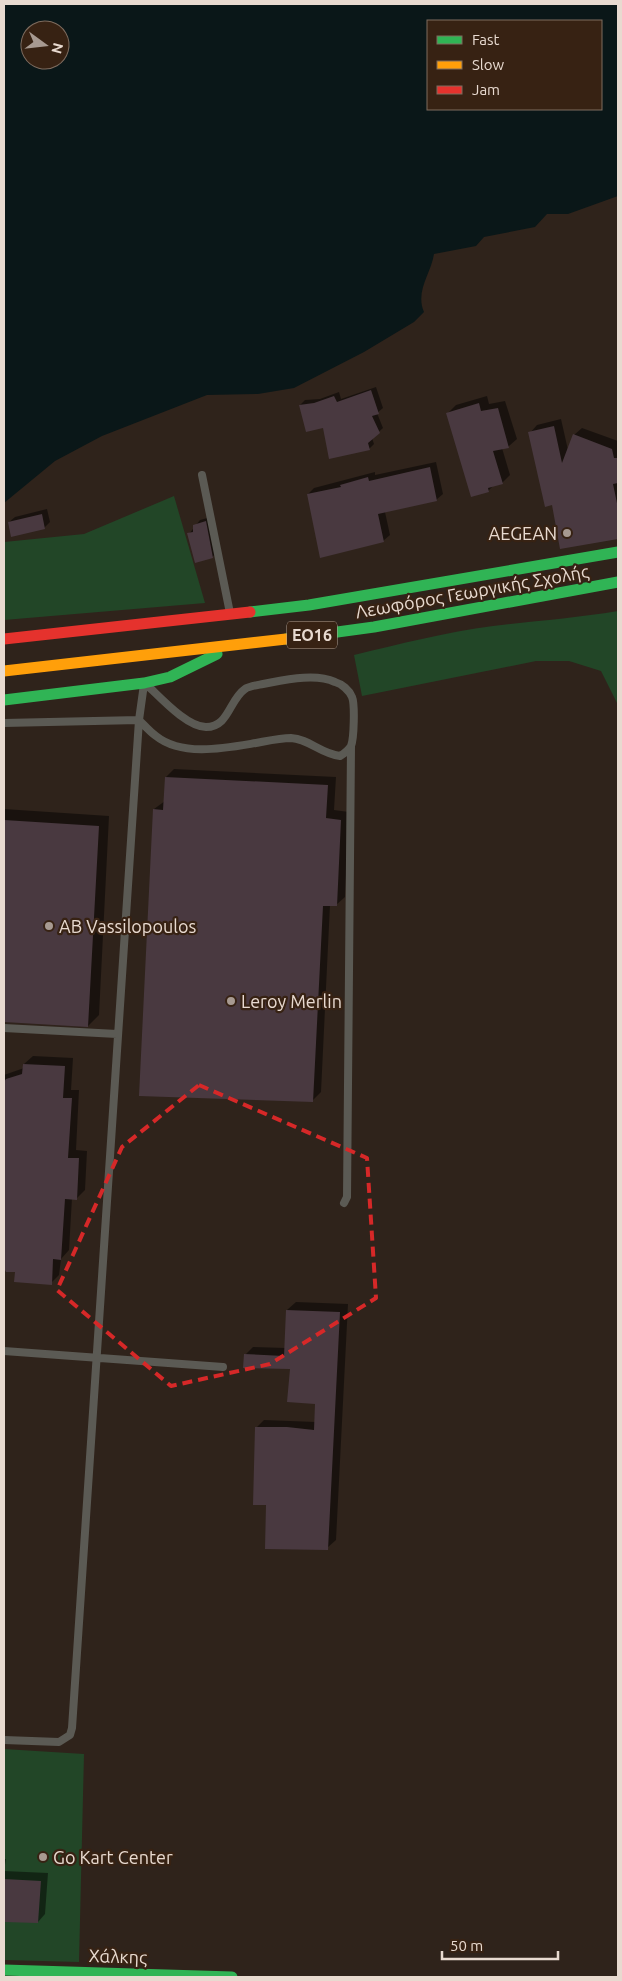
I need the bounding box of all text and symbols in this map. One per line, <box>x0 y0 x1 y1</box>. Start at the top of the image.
north arrow <box>20 20 70 70</box>
legend <box>427 20 602 110</box>
text: Fast <box>472 31 500 48</box>
text: N <box>48 41 67 55</box>
text: Slow <box>472 56 505 73</box>
text: Jam <box>472 81 500 98</box>
place label: AEGEAN <box>489 523 557 543</box>
marker: AEGEAN <box>561 527 573 539</box>
street label: Λεωφόρος Γεωργικής Σχολής <box>354 561 590 622</box>
road number: ΕΟ16 <box>287 622 337 648</box>
place label: AB Vassilopoulos <box>59 916 196 936</box>
marker: AB Vassilopoulos <box>43 920 55 932</box>
place label: Leroy Merlin <box>241 991 342 1011</box>
marker: Leroy Merlin <box>225 995 237 1007</box>
place label: Go Kart Center <box>53 1847 173 1867</box>
marker: Go Kart Center <box>37 1851 49 1863</box>
scale bar <box>442 1928 558 1960</box>
text: 50 m <box>450 1937 483 1954</box>
street label: Χάλκης <box>88 1945 148 1968</box>

